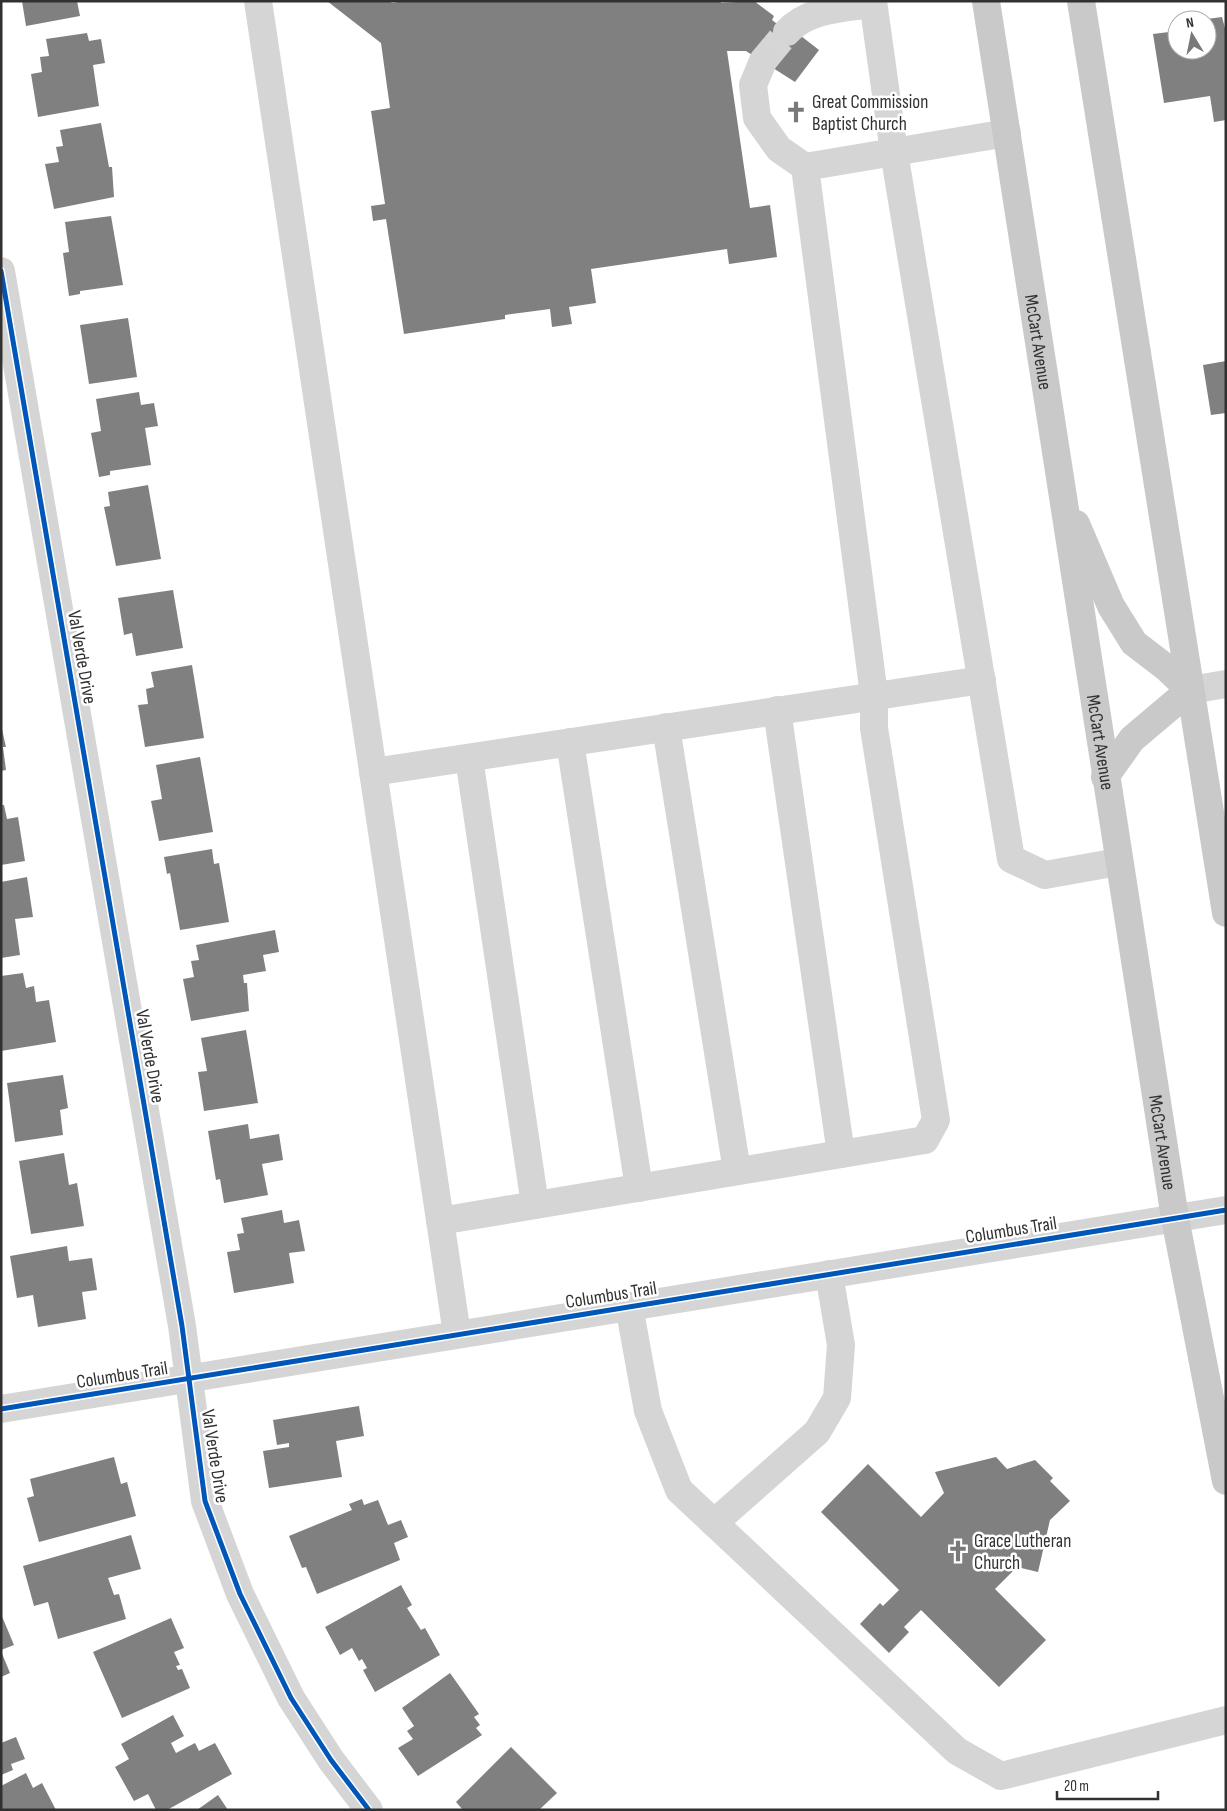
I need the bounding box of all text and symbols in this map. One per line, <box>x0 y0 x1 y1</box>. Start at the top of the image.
north arrow <box>1167 10 1217 60</box>
text: N <box>1185 14 1195 32</box>
place label: Great Commission Baptist Church <box>812 91 928 136</box>
church icon: Great Commission Baptist Church <box>783 99 809 125</box>
street label: McCart Avenue <box>1019 293 1056 391</box>
street label: Val Verde Drive <box>62 609 101 706</box>
street label: McCart Avenue <box>1081 693 1118 792</box>
street label: Val Verde Drive <box>130 1008 169 1105</box>
street label: McCart Avenue <box>1143 1093 1181 1192</box>
street label: Columbus Trail <box>964 1212 1059 1249</box>
street label: Columbus Trail <box>564 1277 659 1314</box>
street label: Columbus Trail <box>75 1357 170 1394</box>
street label: Val Verde Drive <box>196 1408 233 1505</box>
place label: Grace Lutheran Church <box>974 1530 1071 1575</box>
church icon: Grace Lutheran Church <box>945 1538 971 1564</box>
scale bar <box>1057 1768 1158 1800</box>
text: 20 m <box>1064 1777 1089 1796</box>

